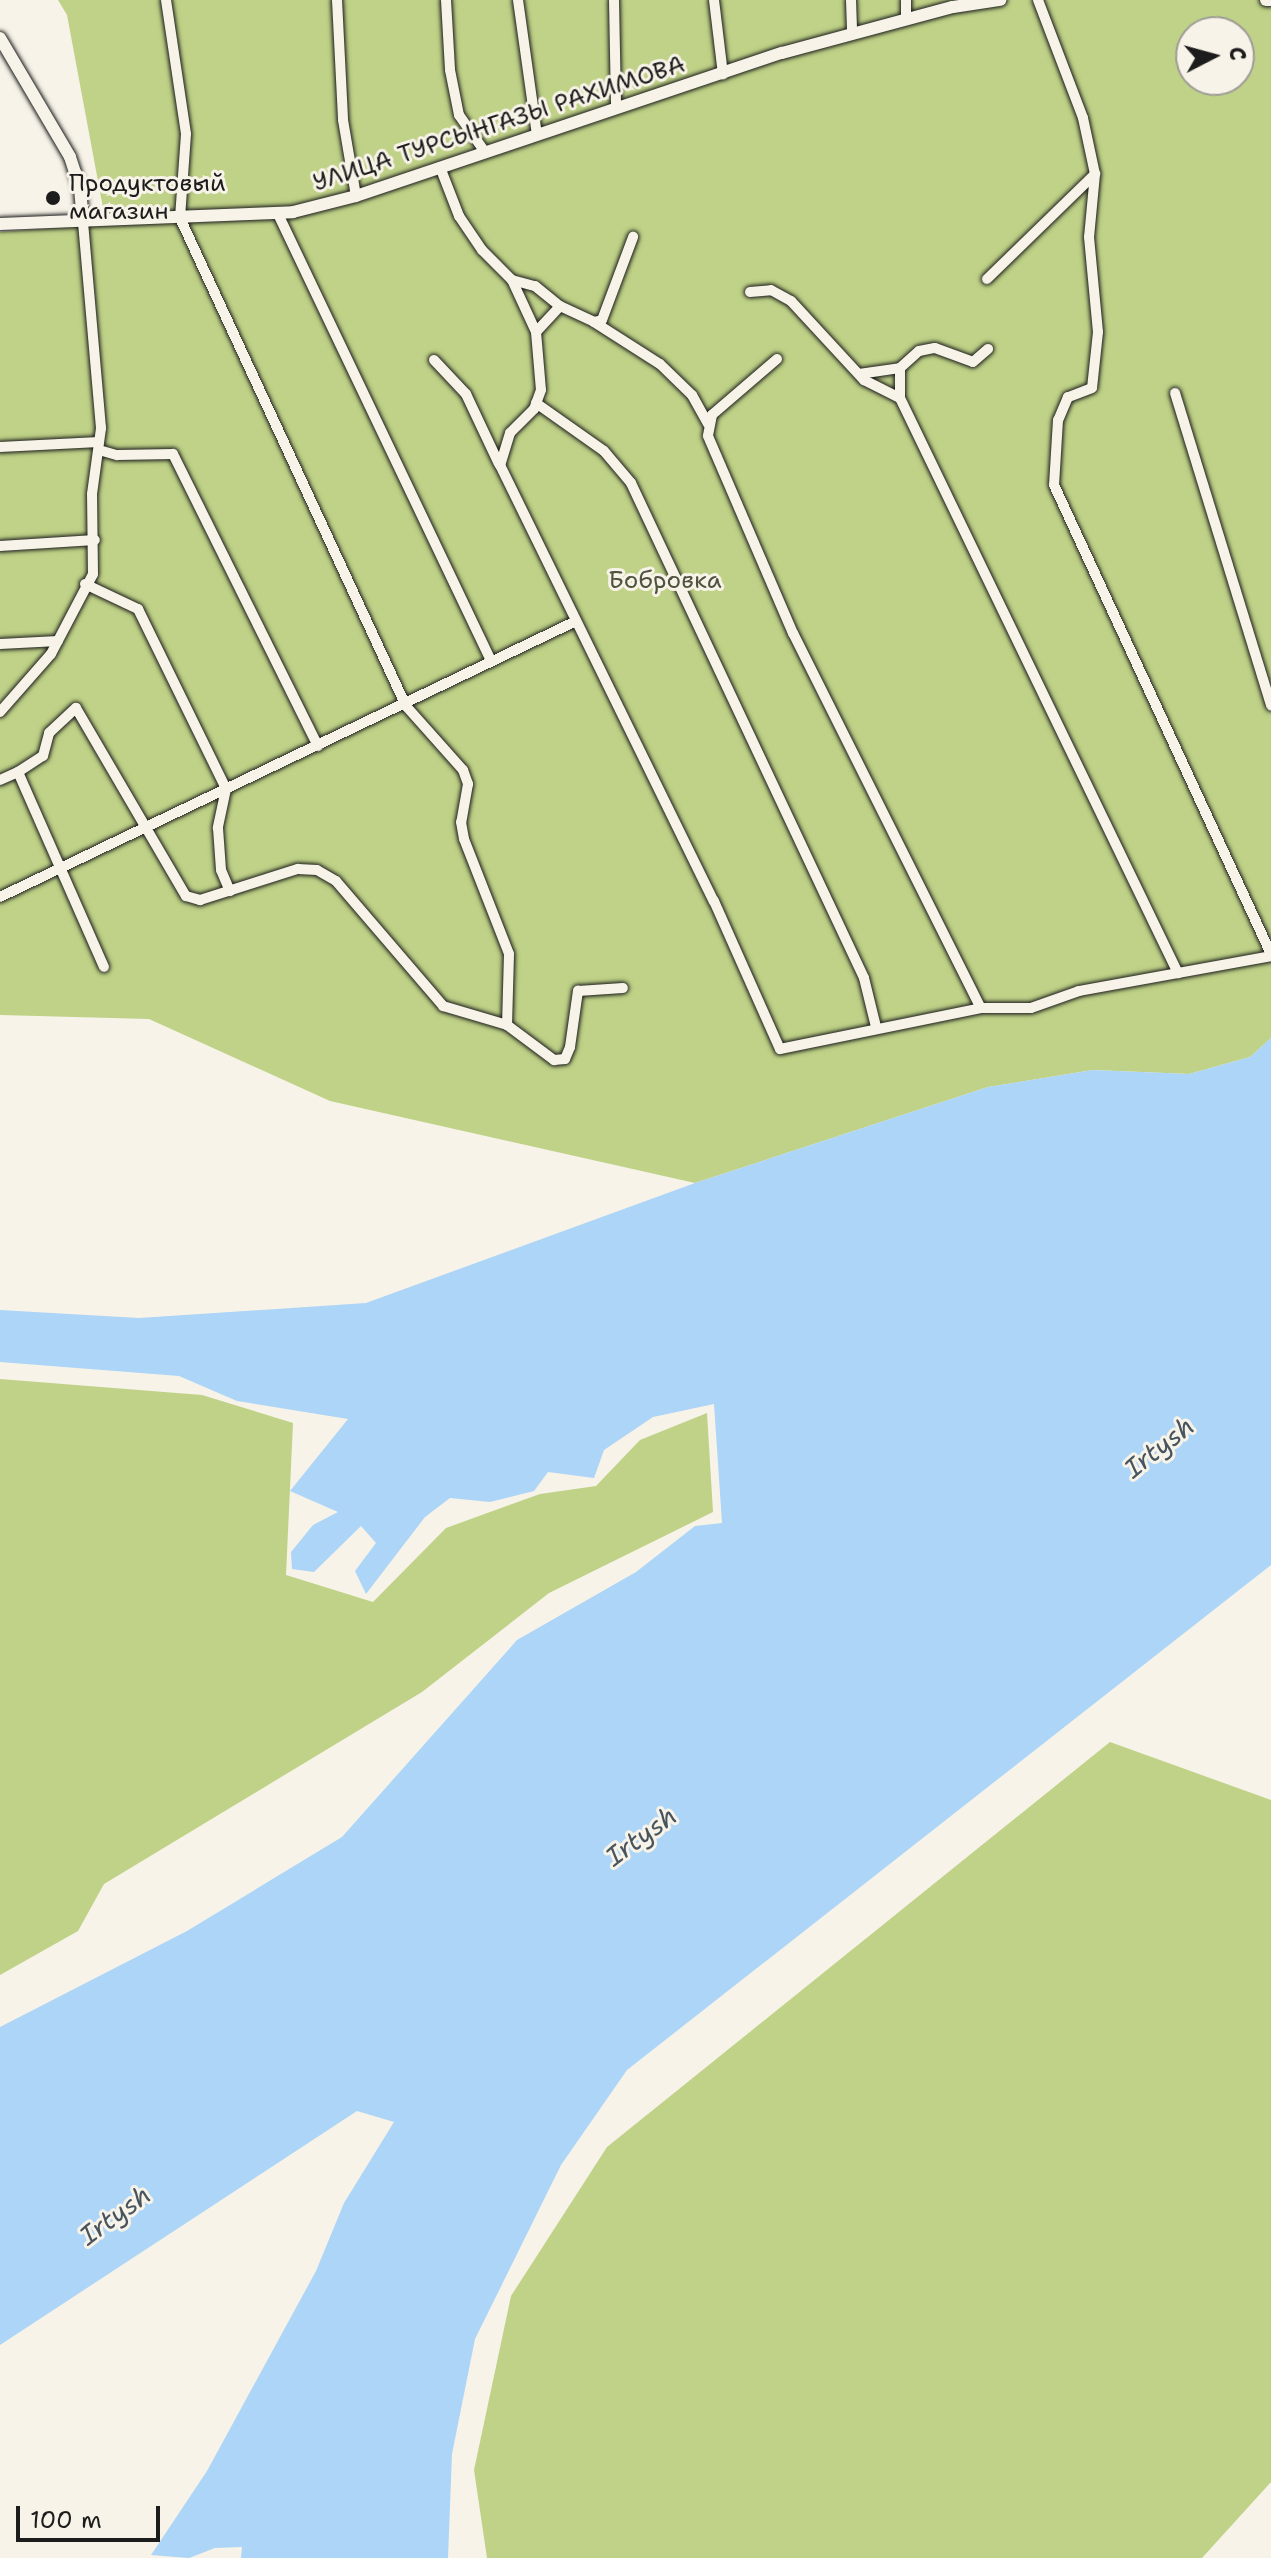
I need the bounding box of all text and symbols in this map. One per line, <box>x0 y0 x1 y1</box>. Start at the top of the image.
north arrow <box>1175 16 1255 96</box>
text: С <box>1222 45 1253 62</box>
street label: УЛИЦА ТУРСЫНГАЗЫ РАХИМОВА <box>309 50 689 198</box>
place label: Продуктовый магазин <box>69 170 226 226</box>
marker: Продуктовый магазин <box>44 189 62 207</box>
park label: Бобровка <box>608 567 722 595</box>
water label: Irtysh <box>1118 1410 1200 1484</box>
water label: Irtysh <box>599 1800 683 1872</box>
water label: Irtysh <box>73 2179 157 2251</box>
scale bar <box>20 2490 164 2540</box>
text: 100 m <box>30 2504 102 2536</box>

